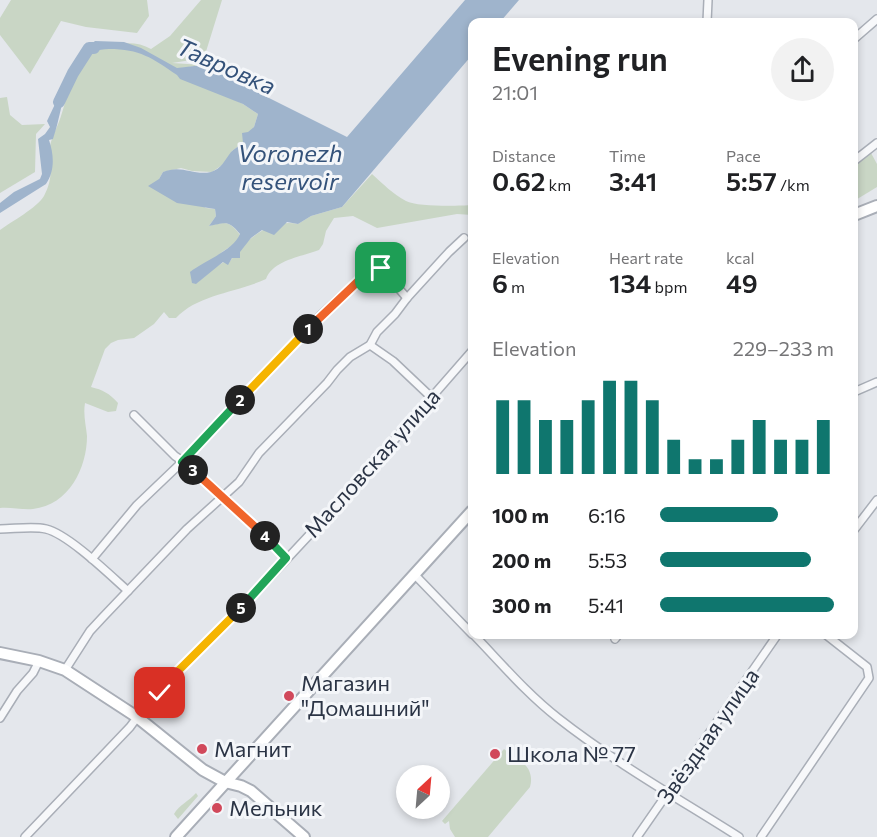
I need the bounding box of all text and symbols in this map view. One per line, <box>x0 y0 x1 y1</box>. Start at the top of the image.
water label: Тавровка <box>173 31 280 100</box>
text: Evening run <box>492 37 668 78</box>
button: share <box>771 38 834 101</box>
text: 21:01 <box>492 80 538 104</box>
water label: Voronezh reservoir <box>238 138 342 195</box>
text: Distance <box>492 146 556 165</box>
text: Time <box>609 146 646 165</box>
text: Pace <box>726 146 761 165</box>
text: 0.62 <box>492 165 546 196</box>
text: 3:41 <box>609 165 657 196</box>
text: 5:57 <box>726 165 777 196</box>
text: km <box>546 175 571 194</box>
text: /km <box>777 175 810 194</box>
pin <box>355 242 406 293</box>
text: Elevation <box>492 248 560 267</box>
text: Heart rate <box>609 248 683 267</box>
text: kcal <box>726 248 755 267</box>
icon: arrive <box>364 251 397 284</box>
text: 6 <box>492 267 508 298</box>
text: 134 <box>609 267 651 298</box>
text: 49 <box>726 267 758 298</box>
text: m <box>508 277 525 296</box>
text: bpm <box>651 277 687 296</box>
pin: 1 <box>293 314 323 344</box>
text: 1 <box>304 319 312 338</box>
text: Elevation <box>492 336 577 360</box>
text: 229–233 m <box>733 336 834 360</box>
street label: Масловская улица <box>298 383 445 543</box>
pin: 2 <box>225 385 255 415</box>
text: 2 <box>235 390 245 409</box>
pin: 3 <box>178 455 208 485</box>
text: 3 <box>188 460 198 479</box>
text: 100 m <box>492 503 549 527</box>
text: 6:16 <box>588 503 626 527</box>
pin: 4 <box>250 521 280 551</box>
text: 4 <box>260 526 270 545</box>
text: 200 m <box>492 548 551 572</box>
text: 5:53 <box>588 548 627 572</box>
pin: 5 <box>226 593 256 623</box>
text: 300 m <box>492 593 552 617</box>
text: 5:41 <box>588 593 624 617</box>
text: 5 <box>236 598 246 617</box>
street label: Звёздная улица <box>651 663 764 809</box>
pin <box>134 667 185 718</box>
place label: Магазин "Домашний" <box>301 669 430 721</box>
icon: check <box>143 676 176 709</box>
marker: Магазин "Домашний" <box>282 689 296 703</box>
place label: Магнит <box>214 735 291 762</box>
place label: Школа № 77 <box>507 740 636 767</box>
marker: Магнит <box>195 742 209 756</box>
marker: Школа № 77 <box>488 747 502 761</box>
north arrow <box>396 765 450 819</box>
map controls <box>396 765 450 819</box>
place label: Мельник <box>229 794 323 821</box>
marker: Мельник <box>210 801 224 815</box>

